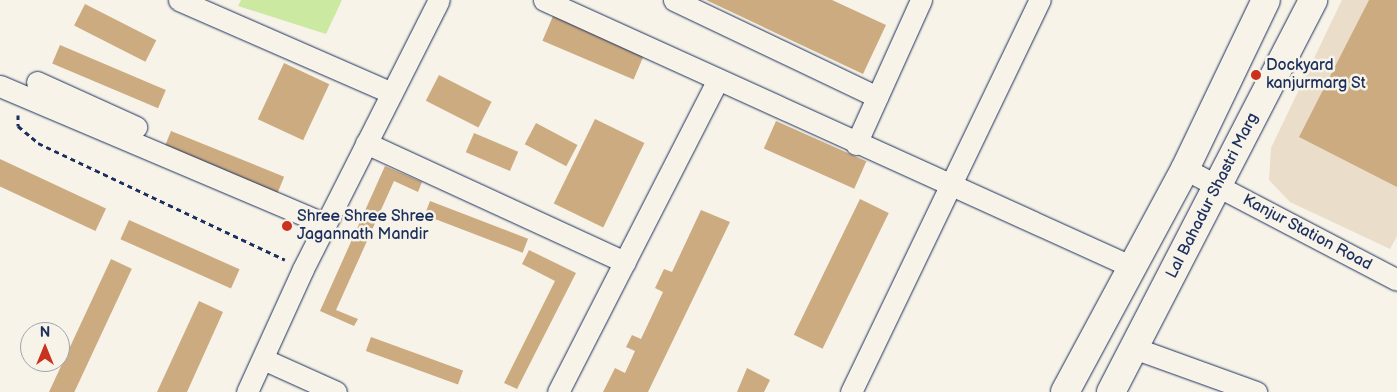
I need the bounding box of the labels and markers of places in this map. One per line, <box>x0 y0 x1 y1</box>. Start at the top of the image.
place label: Dockyard kanjurmarg St <box>1266 56 1366 94</box>
marker: Dockyard kanjurmarg St <box>1250 69 1262 81</box>
place label: Shree Shree Shree Jagannath Mandir <box>297 207 435 245</box>
marker: Shree Shree Shree Jagannath Mandir <box>281 220 293 232</box>

